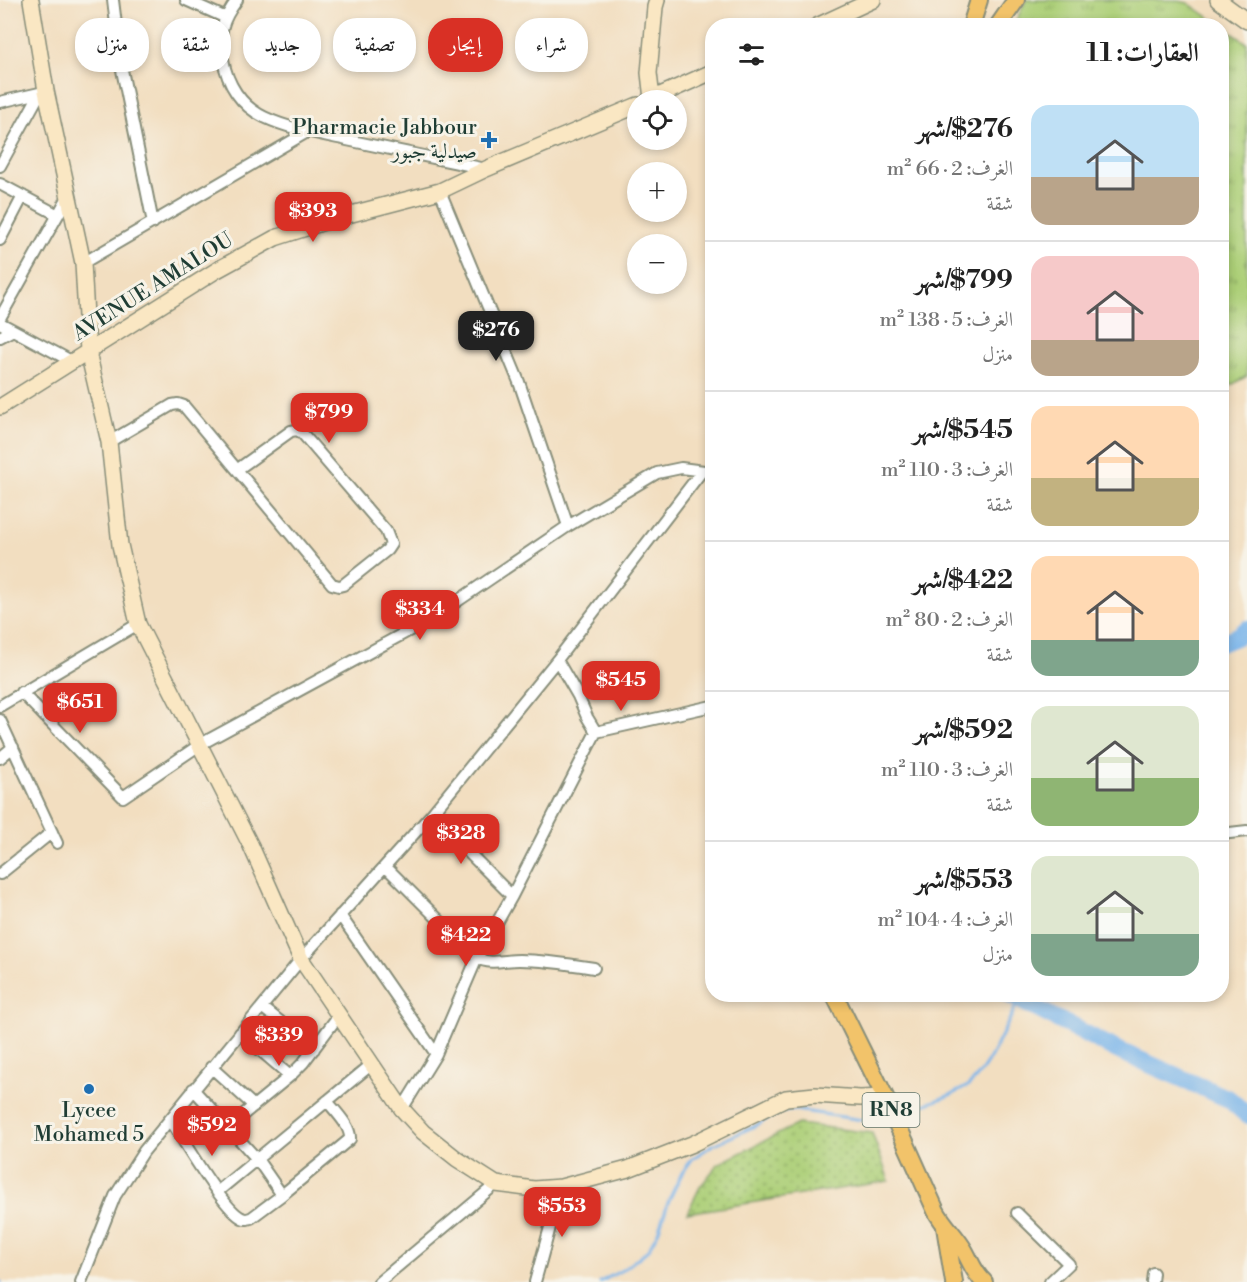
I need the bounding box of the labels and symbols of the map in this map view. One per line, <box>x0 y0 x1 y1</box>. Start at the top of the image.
place label: Pharmacie Jabbour صيدلية جبور <box>292 115 477 165</box>
marker: Pharmacie Jabbour صيدلية جبور <box>482 133 496 147</box>
pin: $393 <box>277 192 349 243</box>
street label: AVENUE AMALOU <box>67 227 239 347</box>
pin: $276 <box>460 311 532 362</box>
pin: $799 <box>293 393 365 444</box>
pin: $334 <box>384 590 456 641</box>
pin: $545 <box>585 661 657 712</box>
pin: $651 <box>44 683 116 734</box>
pin: $328 <box>425 814 497 865</box>
pin: $422 <box>430 916 502 967</box>
pin: $339 <box>243 1016 315 1067</box>
marker: Lycee Mohamed 5 <box>82 1082 96 1096</box>
road number: RN8 <box>862 1093 920 1127</box>
place label: Lycee Mohamed 5 <box>34 1098 144 1148</box>
pin: $592 <box>176 1106 248 1157</box>
pin: $553 <box>526 1187 598 1238</box>

